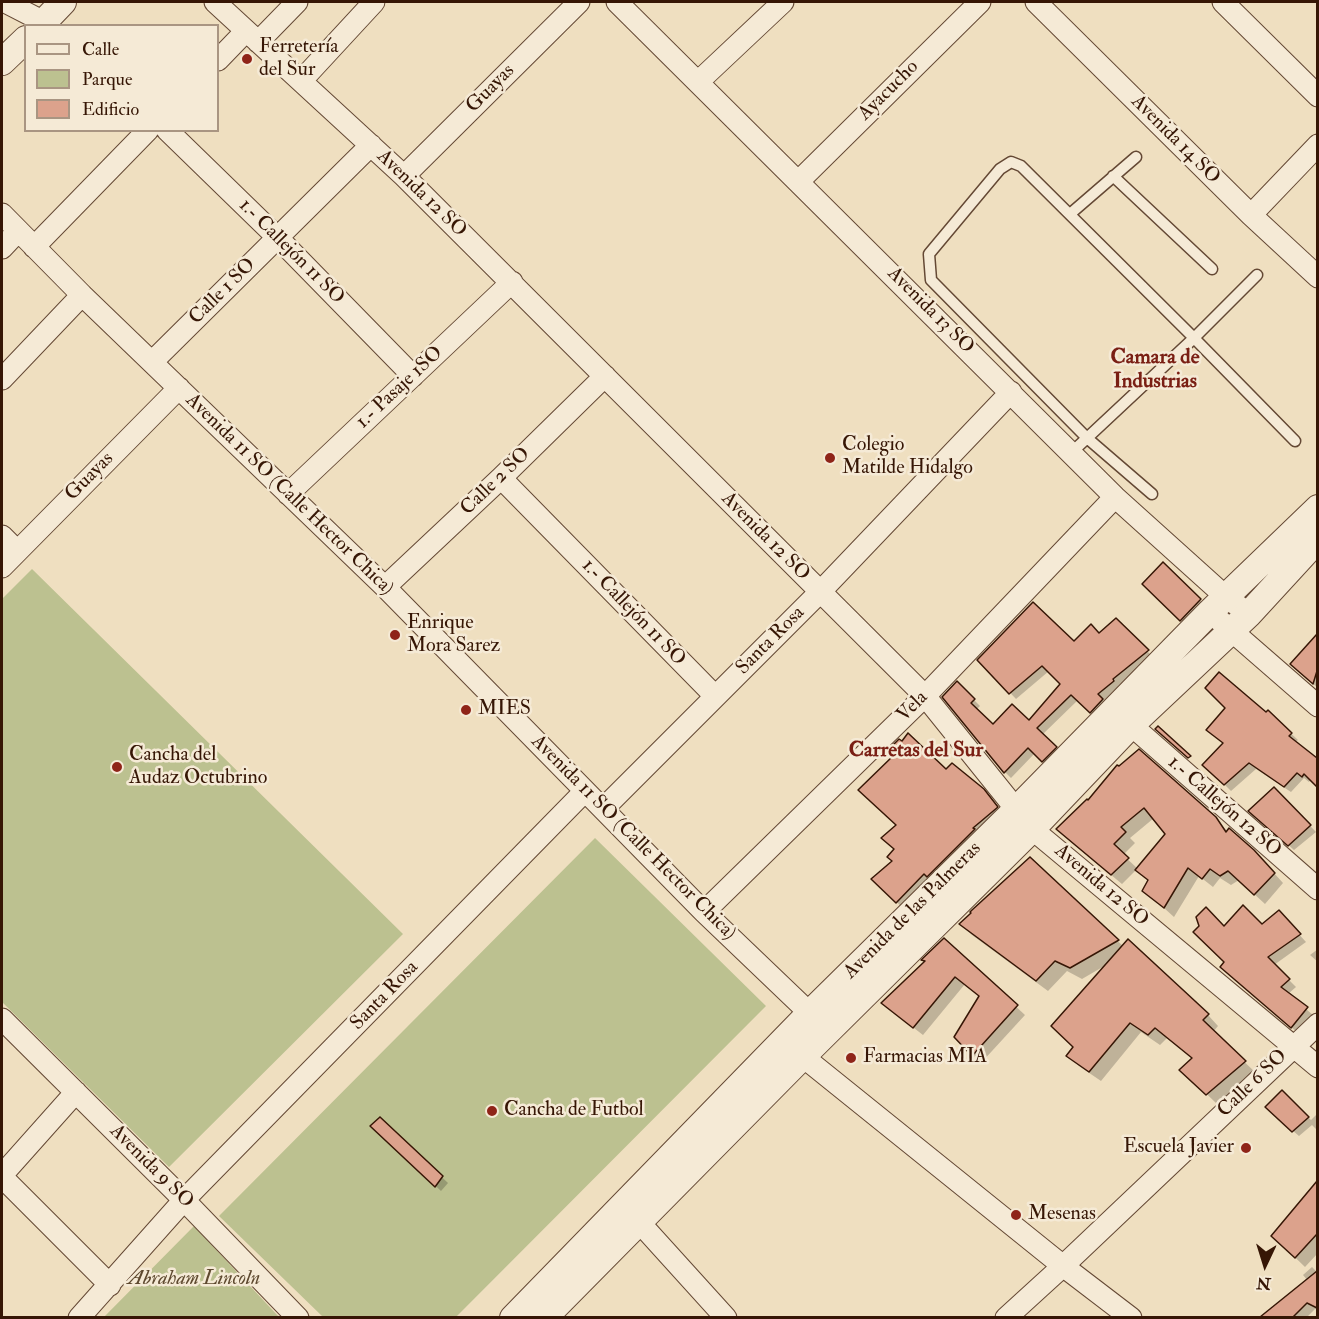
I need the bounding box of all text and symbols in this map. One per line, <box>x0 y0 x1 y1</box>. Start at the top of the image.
legend <box>24 24 219 132</box>
place label: Ferretería del Sur <box>259 36 338 83</box>
text: Calle <box>82 38 119 61</box>
marker: Ferretería del Sur <box>240 52 254 66</box>
street label: Ayacucho <box>854 56 924 126</box>
street label: Guayas <box>462 60 520 118</box>
text: Parque <box>82 68 132 91</box>
street label: Avenida 14 SO <box>1125 90 1225 190</box>
text: Edificio <box>82 98 139 121</box>
street label: Avenida 12 SO <box>371 145 471 243</box>
street label: 1.- Callejón 11 SO <box>233 194 349 310</box>
street label: Calle 1 SO <box>185 254 261 330</box>
street label: Avenida 13 SO <box>881 262 979 360</box>
street label: 1.- Pasaje 1SO <box>352 342 448 434</box>
district label: Camara de Industrias <box>1111 345 1199 395</box>
street label: Avenida 11 SO (Calle Hector Chica) <box>180 389 398 601</box>
place label: Colegio Matilde Hidalgo <box>842 434 973 481</box>
street label: Calle 2 SO <box>456 443 536 521</box>
street label: Guayas <box>61 448 119 506</box>
marker: Colegio Matilde Hidalgo <box>823 451 837 465</box>
street label: Avenida 12 SO <box>716 488 814 586</box>
street label: 1.- Callejón 11 SO <box>576 554 690 672</box>
street label: Santa Rosa <box>732 602 810 680</box>
place label: Enrique Mora Sarez <box>407 612 500 659</box>
marker: Enrique Mora Sarez <box>388 628 402 642</box>
street label: Vela <box>892 686 934 728</box>
place label: MIES <box>478 698 531 722</box>
marker: MIES <box>459 703 473 717</box>
street label: Avenida 11 SO (Calle Hector Chica) <box>525 730 741 946</box>
district label: Carretas del Sur <box>849 738 983 764</box>
place label: Cancha del Audaz Octubrino <box>129 744 267 791</box>
street label: 1.- Callejón 12 SO <box>1162 751 1286 863</box>
marker: Cancha del Audaz Octubrino <box>110 760 124 774</box>
street label: Avenida de las Palmeras <box>839 837 987 985</box>
street label: Avenida 12 SO <box>1049 840 1153 932</box>
street label: Santa Rosa <box>346 956 424 1036</box>
street label: Calle 6 SO <box>1213 1045 1293 1123</box>
place label: Farmacias MIA <box>863 1046 987 1070</box>
marker: Farmacias MIA <box>844 1051 858 1065</box>
place label: Cancha de Futbol <box>504 1099 644 1123</box>
marker: Cancha de Futbol <box>485 1104 499 1118</box>
street label: Avenida 9 SO <box>104 1120 198 1214</box>
place label: Escuela Javier <box>1123 1136 1234 1160</box>
marker: Escuela Javier <box>1239 1141 1253 1155</box>
place label: Mesenas <box>1028 1203 1096 1227</box>
marker: Mesenas <box>1009 1208 1023 1222</box>
north arrow <box>1235 1235 1295 1295</box>
park label: Abraham Lincoln <box>128 1268 260 1292</box>
text: N <box>1256 1272 1272 1293</box>

